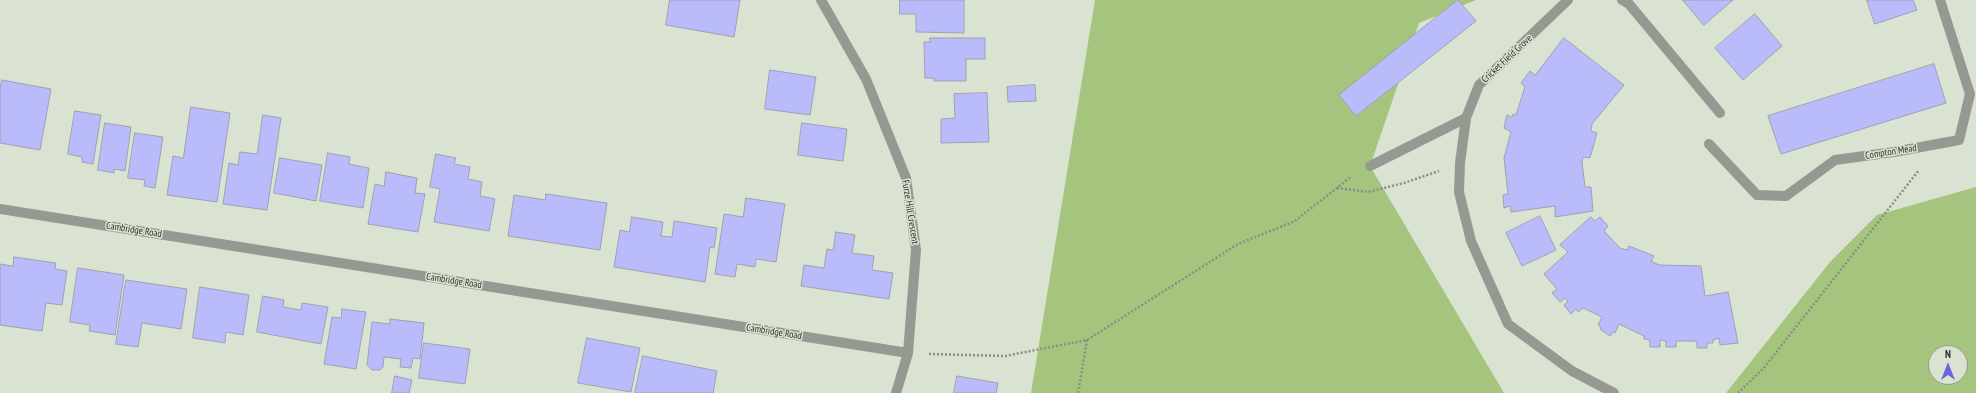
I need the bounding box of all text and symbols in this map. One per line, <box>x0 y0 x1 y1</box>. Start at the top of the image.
street label: Cricket Field Grove <box>1479 33 1535 85</box>
street label: Compton Mead <box>1864 142 1918 162</box>
street label: Furze Hill Crescent <box>899 179 921 245</box>
street label: Cambridge Road <box>105 220 163 240</box>
street label: Cambridge Road <box>425 271 483 291</box>
street label: Cambridge Road <box>745 322 803 342</box>
north arrow <box>1928 345 1968 385</box>
text: N <box>1945 347 1951 361</box>

